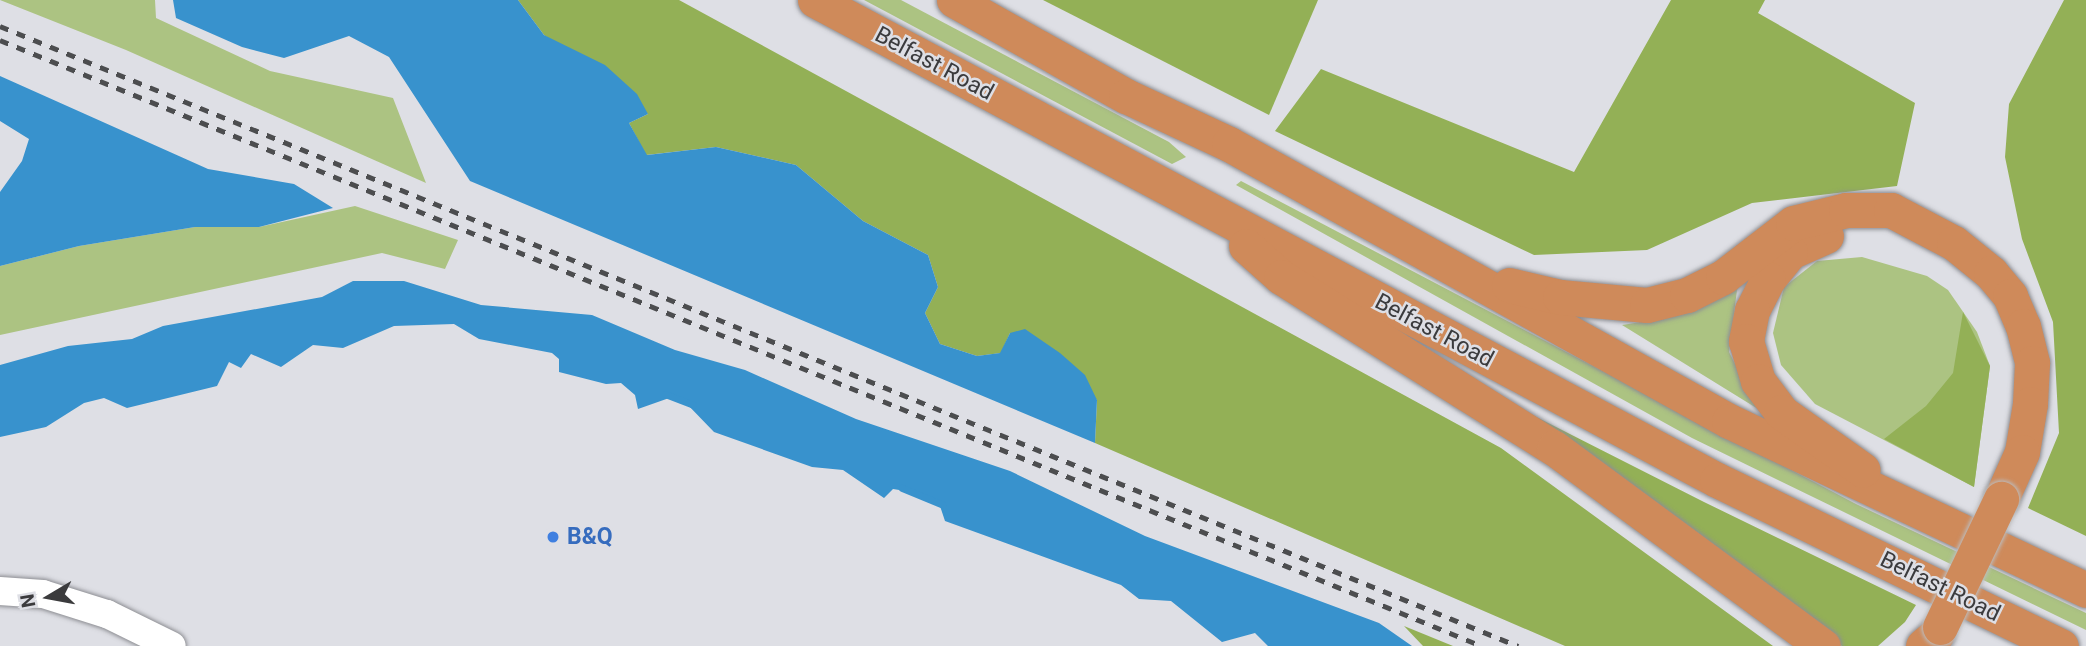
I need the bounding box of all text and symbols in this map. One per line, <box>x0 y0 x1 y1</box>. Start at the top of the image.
street label: Belfast Road <box>870 21 998 107</box>
street label: Belfast Road <box>1370 288 1498 374</box>
place label: B&Q <box>567 523 613 551</box>
marker: B&Q <box>545 529 561 545</box>
street label: Belfast Road <box>1875 546 2005 628</box>
north arrow <box>14 562 84 632</box>
text: N <box>15 592 40 609</box>

